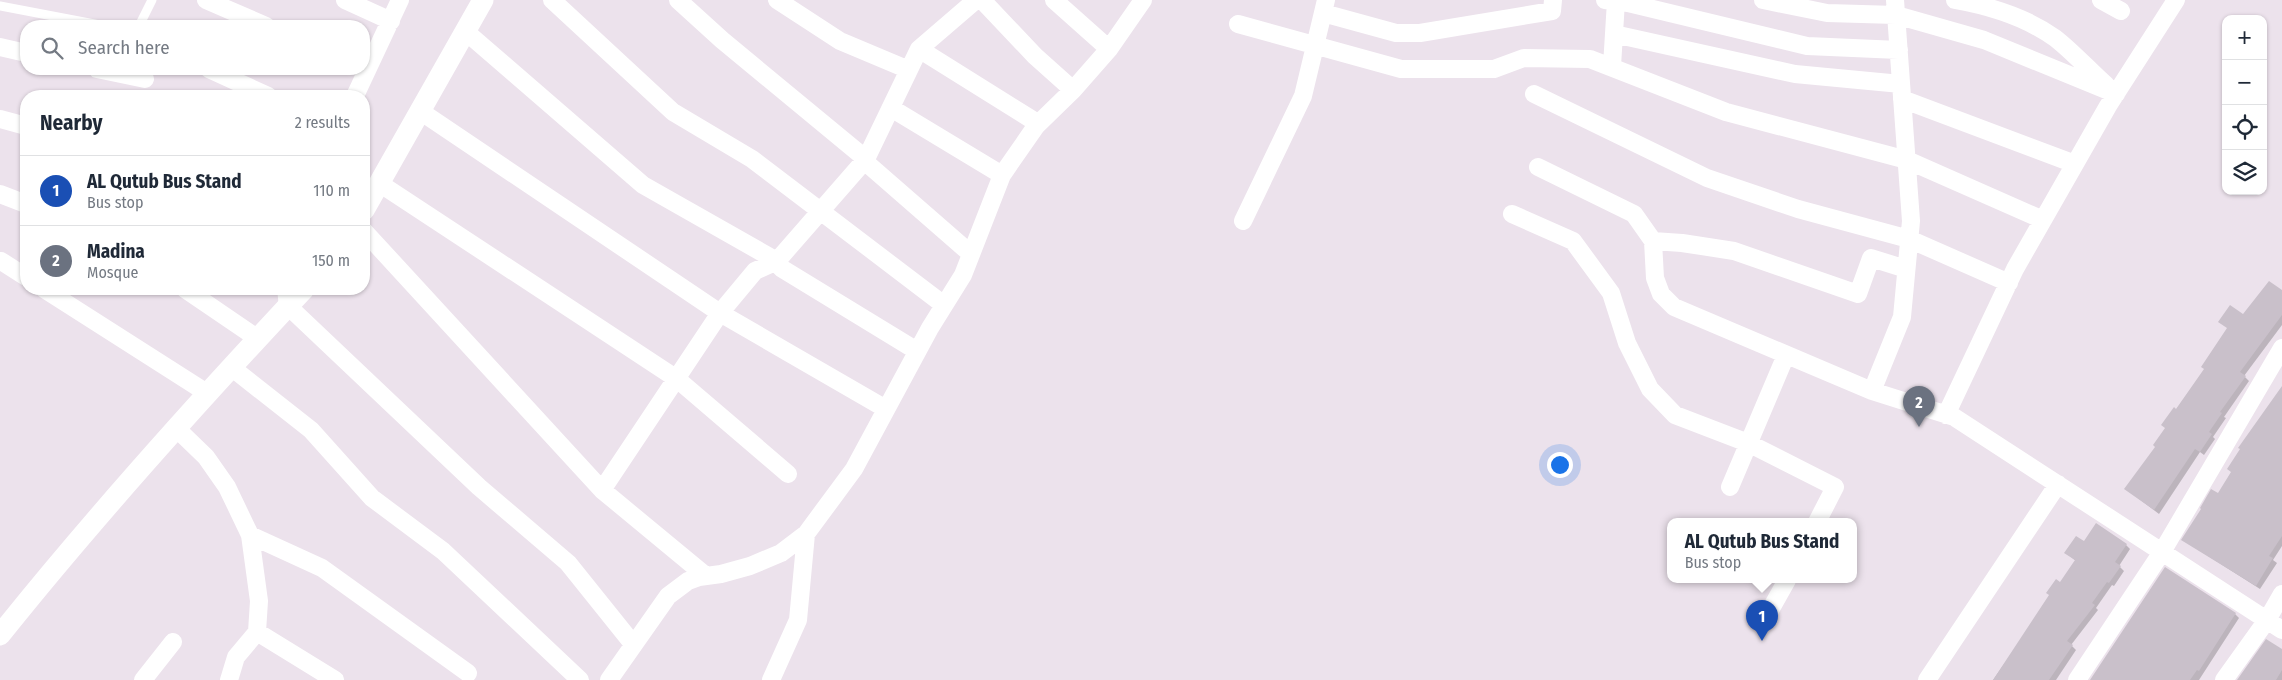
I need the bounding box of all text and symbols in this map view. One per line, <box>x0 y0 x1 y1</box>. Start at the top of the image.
map controls <box>2222 15 2267 195</box>
button: + <box>2222 15 2267 60</box>
search box <box>20 20 370 75</box>
icon: search <box>38 34 66 62</box>
text: Search here <box>78 36 170 59</box>
button: − <box>2222 60 2267 105</box>
button: locate <box>2222 105 2267 150</box>
text: Nearby <box>40 110 102 136</box>
text: 2 results <box>295 113 350 132</box>
button: layers <box>2222 150 2267 195</box>
text: AL Qutub Bus Stand <box>87 170 242 193</box>
text: 1 <box>53 181 59 200</box>
text: 110 m <box>313 181 350 200</box>
text: Bus stop <box>87 193 143 212</box>
text: Madina <box>87 240 145 263</box>
text: 2 <box>52 251 60 270</box>
text: 150 m <box>312 251 350 270</box>
text: Mosque <box>87 263 138 282</box>
pin: 2 <box>1903 386 1935 427</box>
your location <box>1547 452 1573 478</box>
popup <box>1667 518 1857 583</box>
text: AL Qutub Bus Stand <box>1685 530 1839 553</box>
text: Bus stop <box>1685 553 1741 572</box>
pin: 1 <box>1746 600 1778 641</box>

